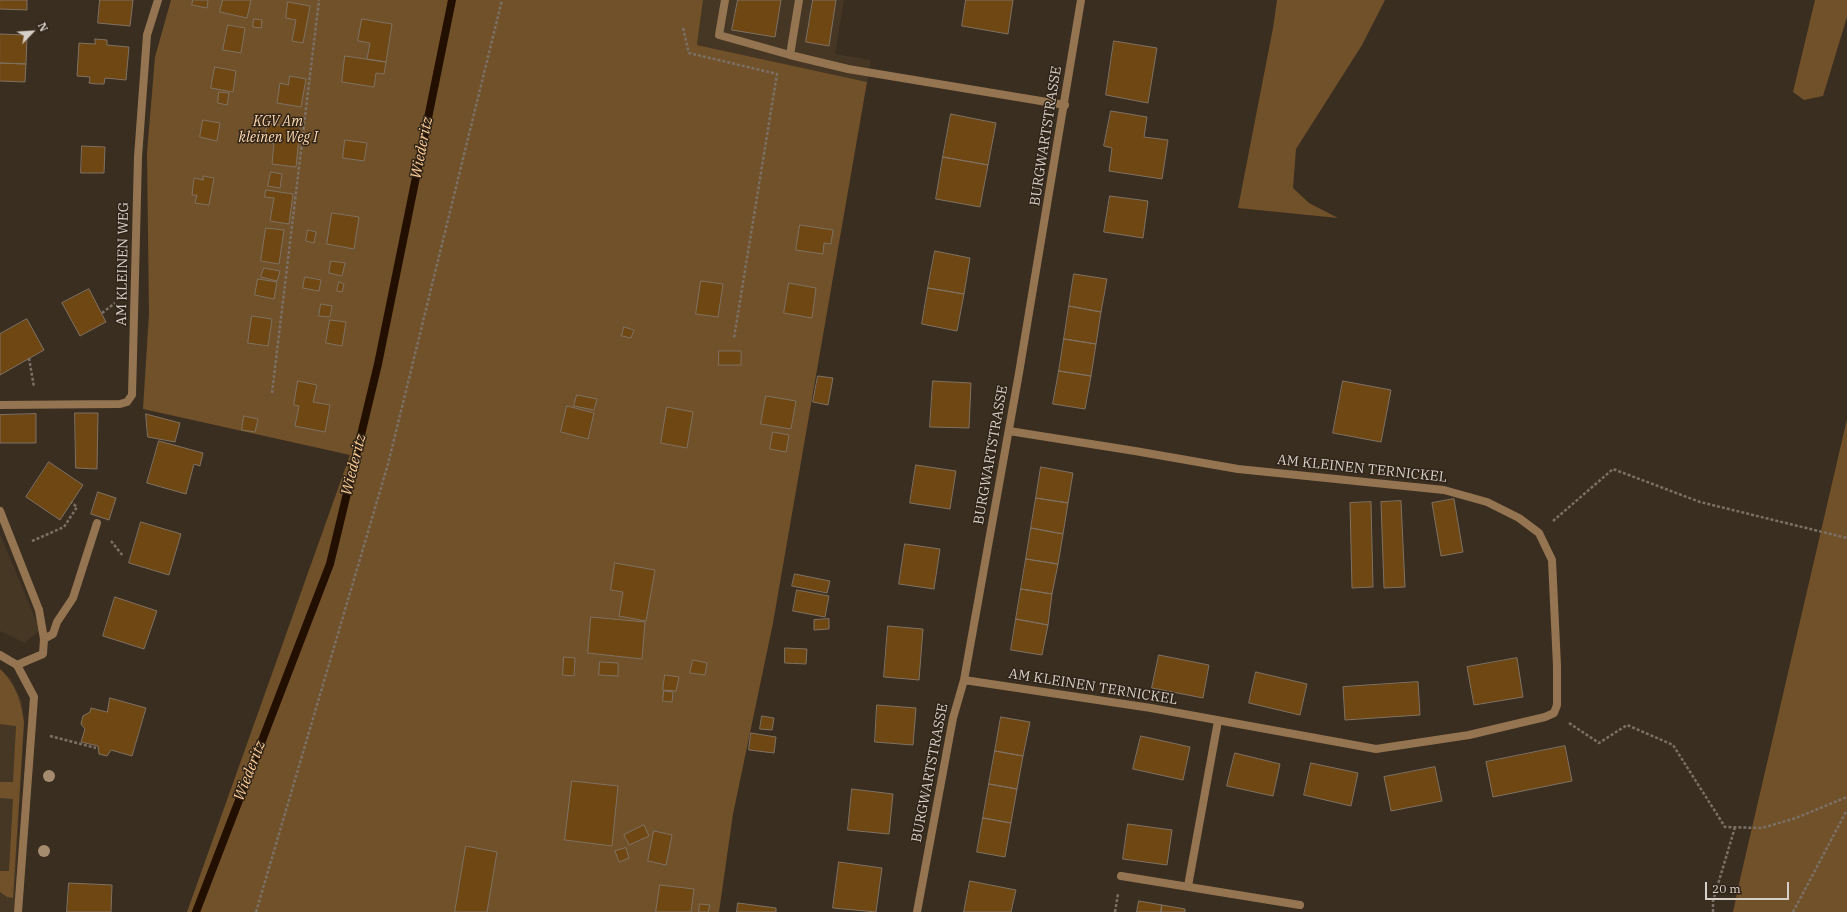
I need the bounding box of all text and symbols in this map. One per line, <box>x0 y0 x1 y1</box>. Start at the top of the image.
north arrow <box>12 12 52 52</box>
text: N <box>35 20 51 34</box>
street label: BURGWARTSTRASSE <box>1027 65 1065 207</box>
park label: KGV Am kleinen Weg I <box>238 114 318 146</box>
water label: Wiederitz <box>407 116 437 180</box>
street label: AM KLEINEN WEG <box>114 202 132 326</box>
street label: BURGWARTSTRASSE <box>970 384 1012 526</box>
water label: Wiederitz <box>338 432 370 498</box>
street label: AM KLEINEN TERNICKEL <box>1276 452 1448 486</box>
street label: AM KLEINEN TERNICKEL <box>1007 665 1179 709</box>
street label: BURGWARTSTRASSE <box>908 702 952 844</box>
water label: Wiederitz <box>230 739 270 803</box>
scale bar <box>1707 874 1791 900</box>
text: 20 m <box>1712 881 1741 896</box>

